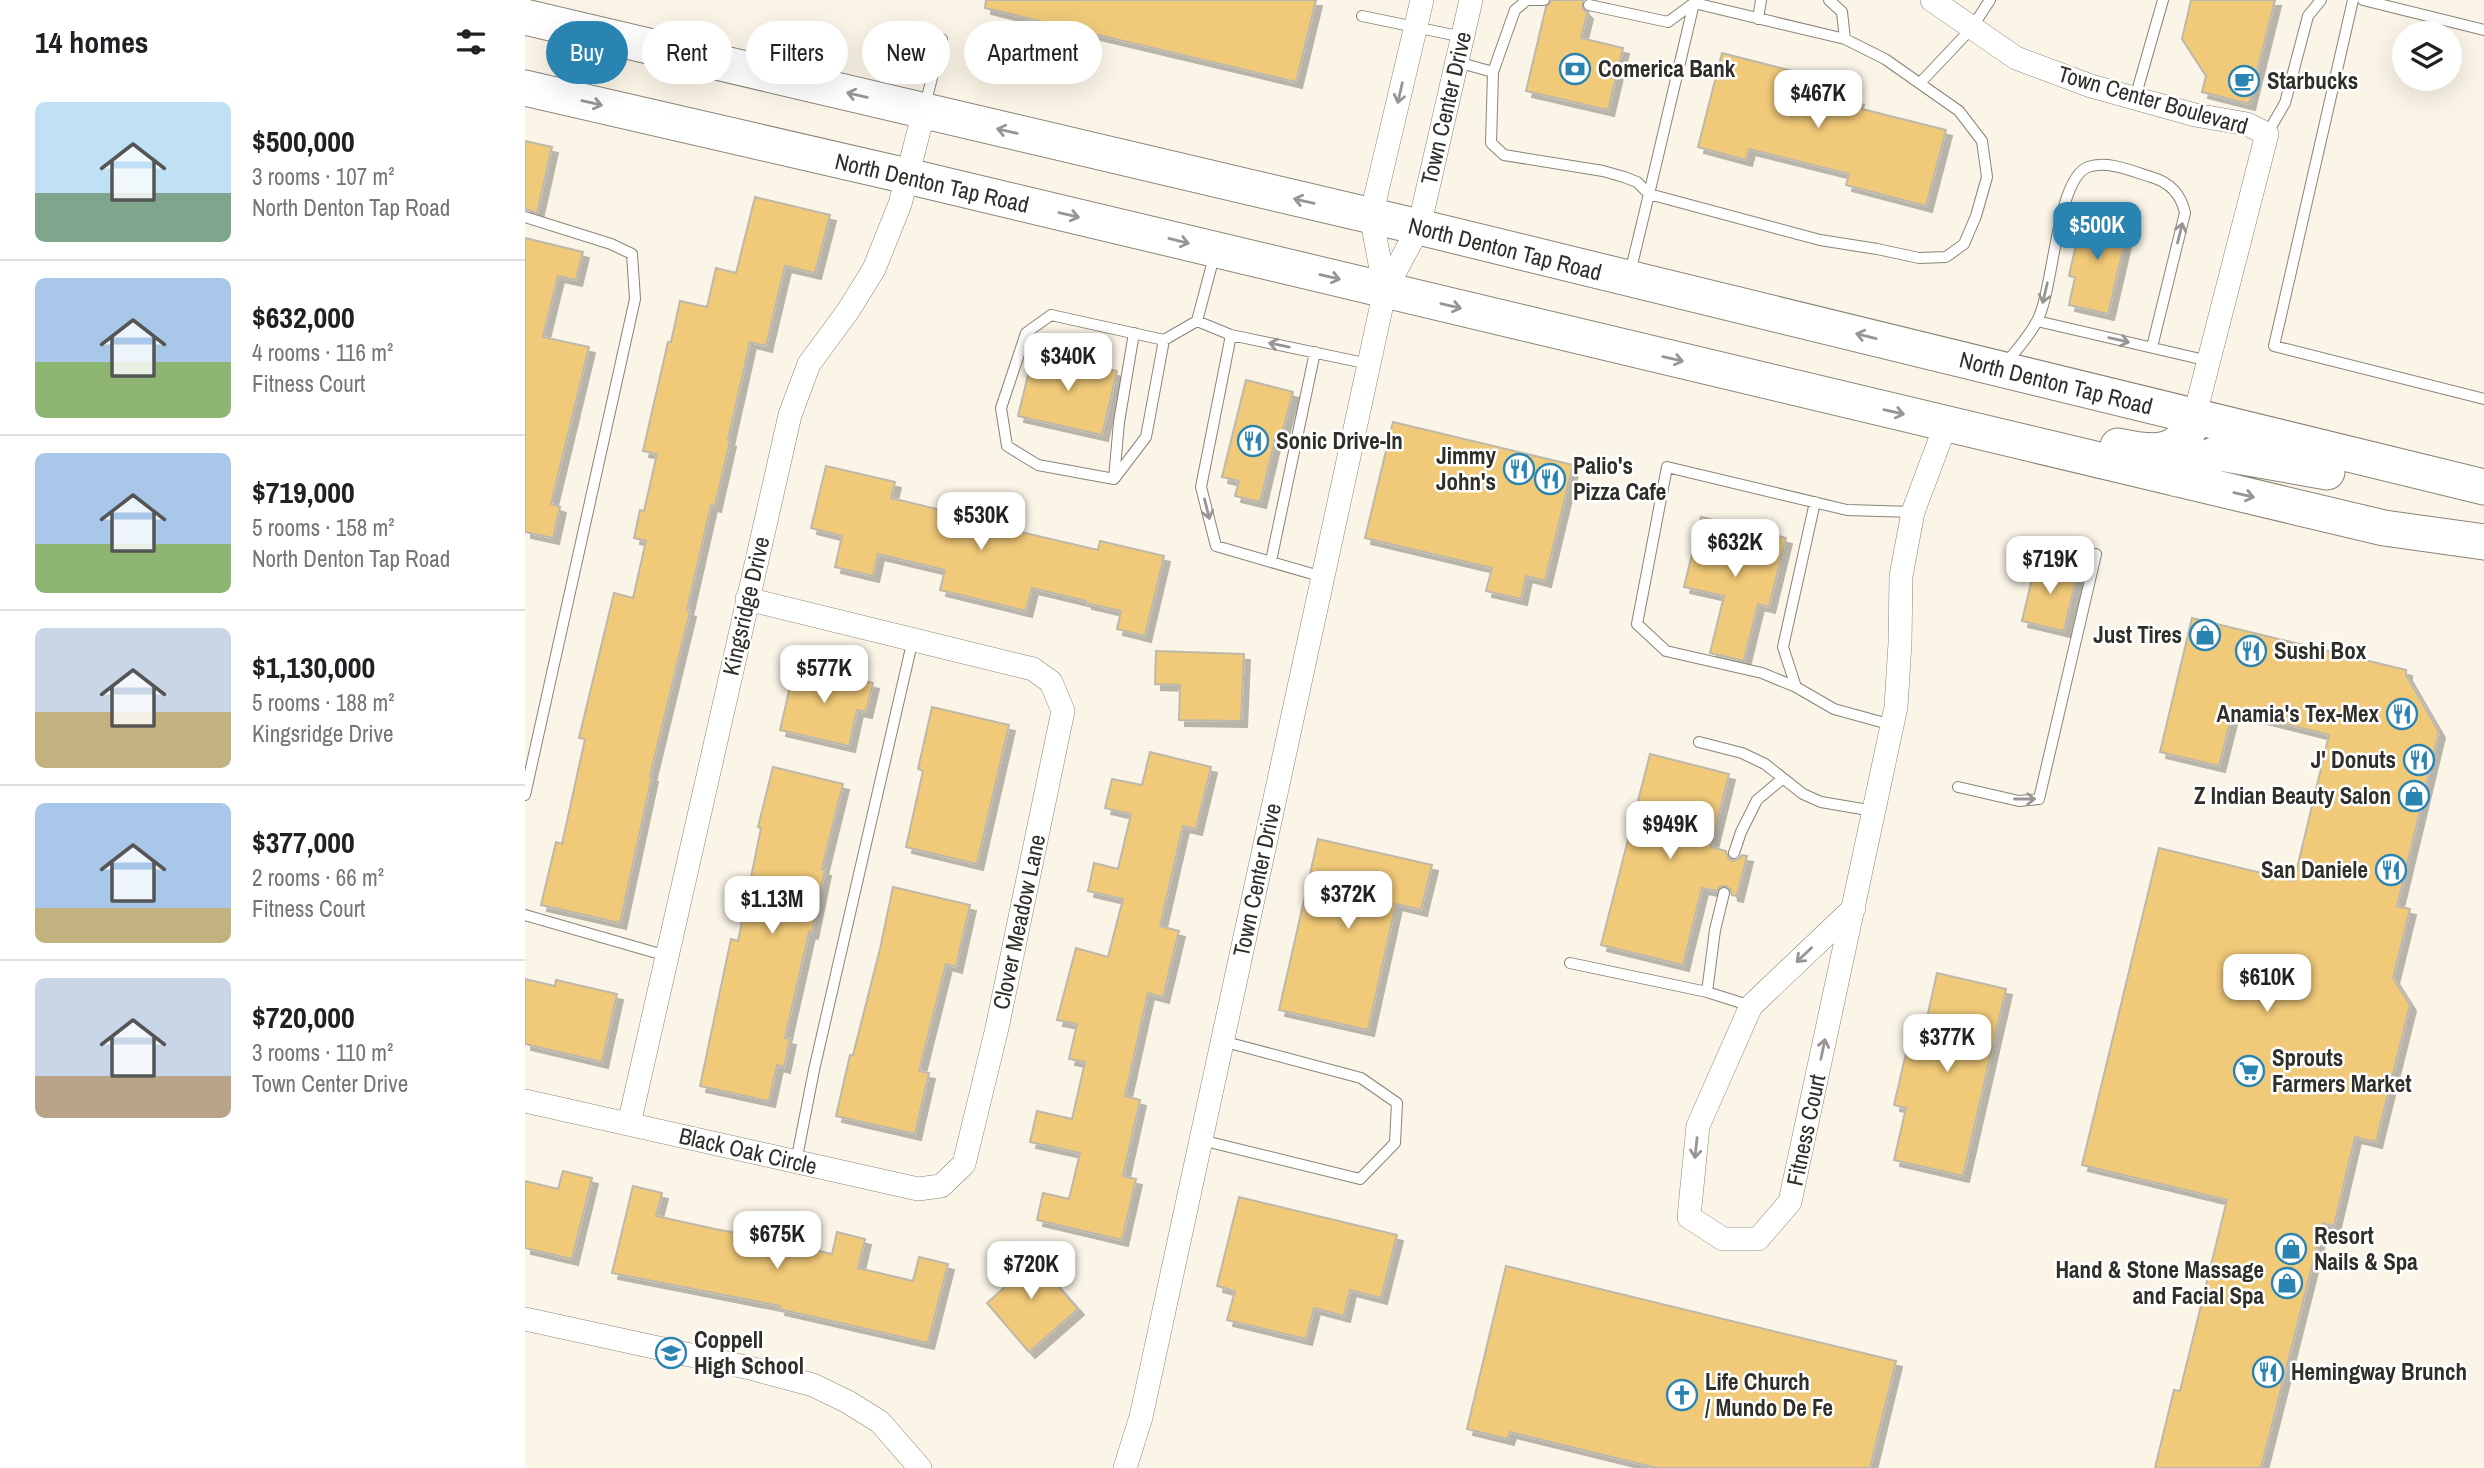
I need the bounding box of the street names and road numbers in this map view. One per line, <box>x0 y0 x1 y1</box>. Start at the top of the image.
street label: Town Center Drive <box>1413 28 1478 187</box>
street label: Town Center Boulevard <box>2055 58 2252 141</box>
street label: North Denton Tap Road <box>832 145 1032 220</box>
street label: North Denton Tap Road <box>1405 210 1605 288</box>
street label: North Denton Tap Road <box>1956 344 2156 422</box>
street label: Kingsridge Drive <box>714 533 777 678</box>
street label: Town Center Drive <box>1225 800 1288 959</box>
street label: Clover Meadow Lane <box>985 832 1052 1012</box>
street label: Fitness Court <box>1779 1071 1832 1188</box>
street label: Black Oak Circle <box>676 1120 820 1181</box>

